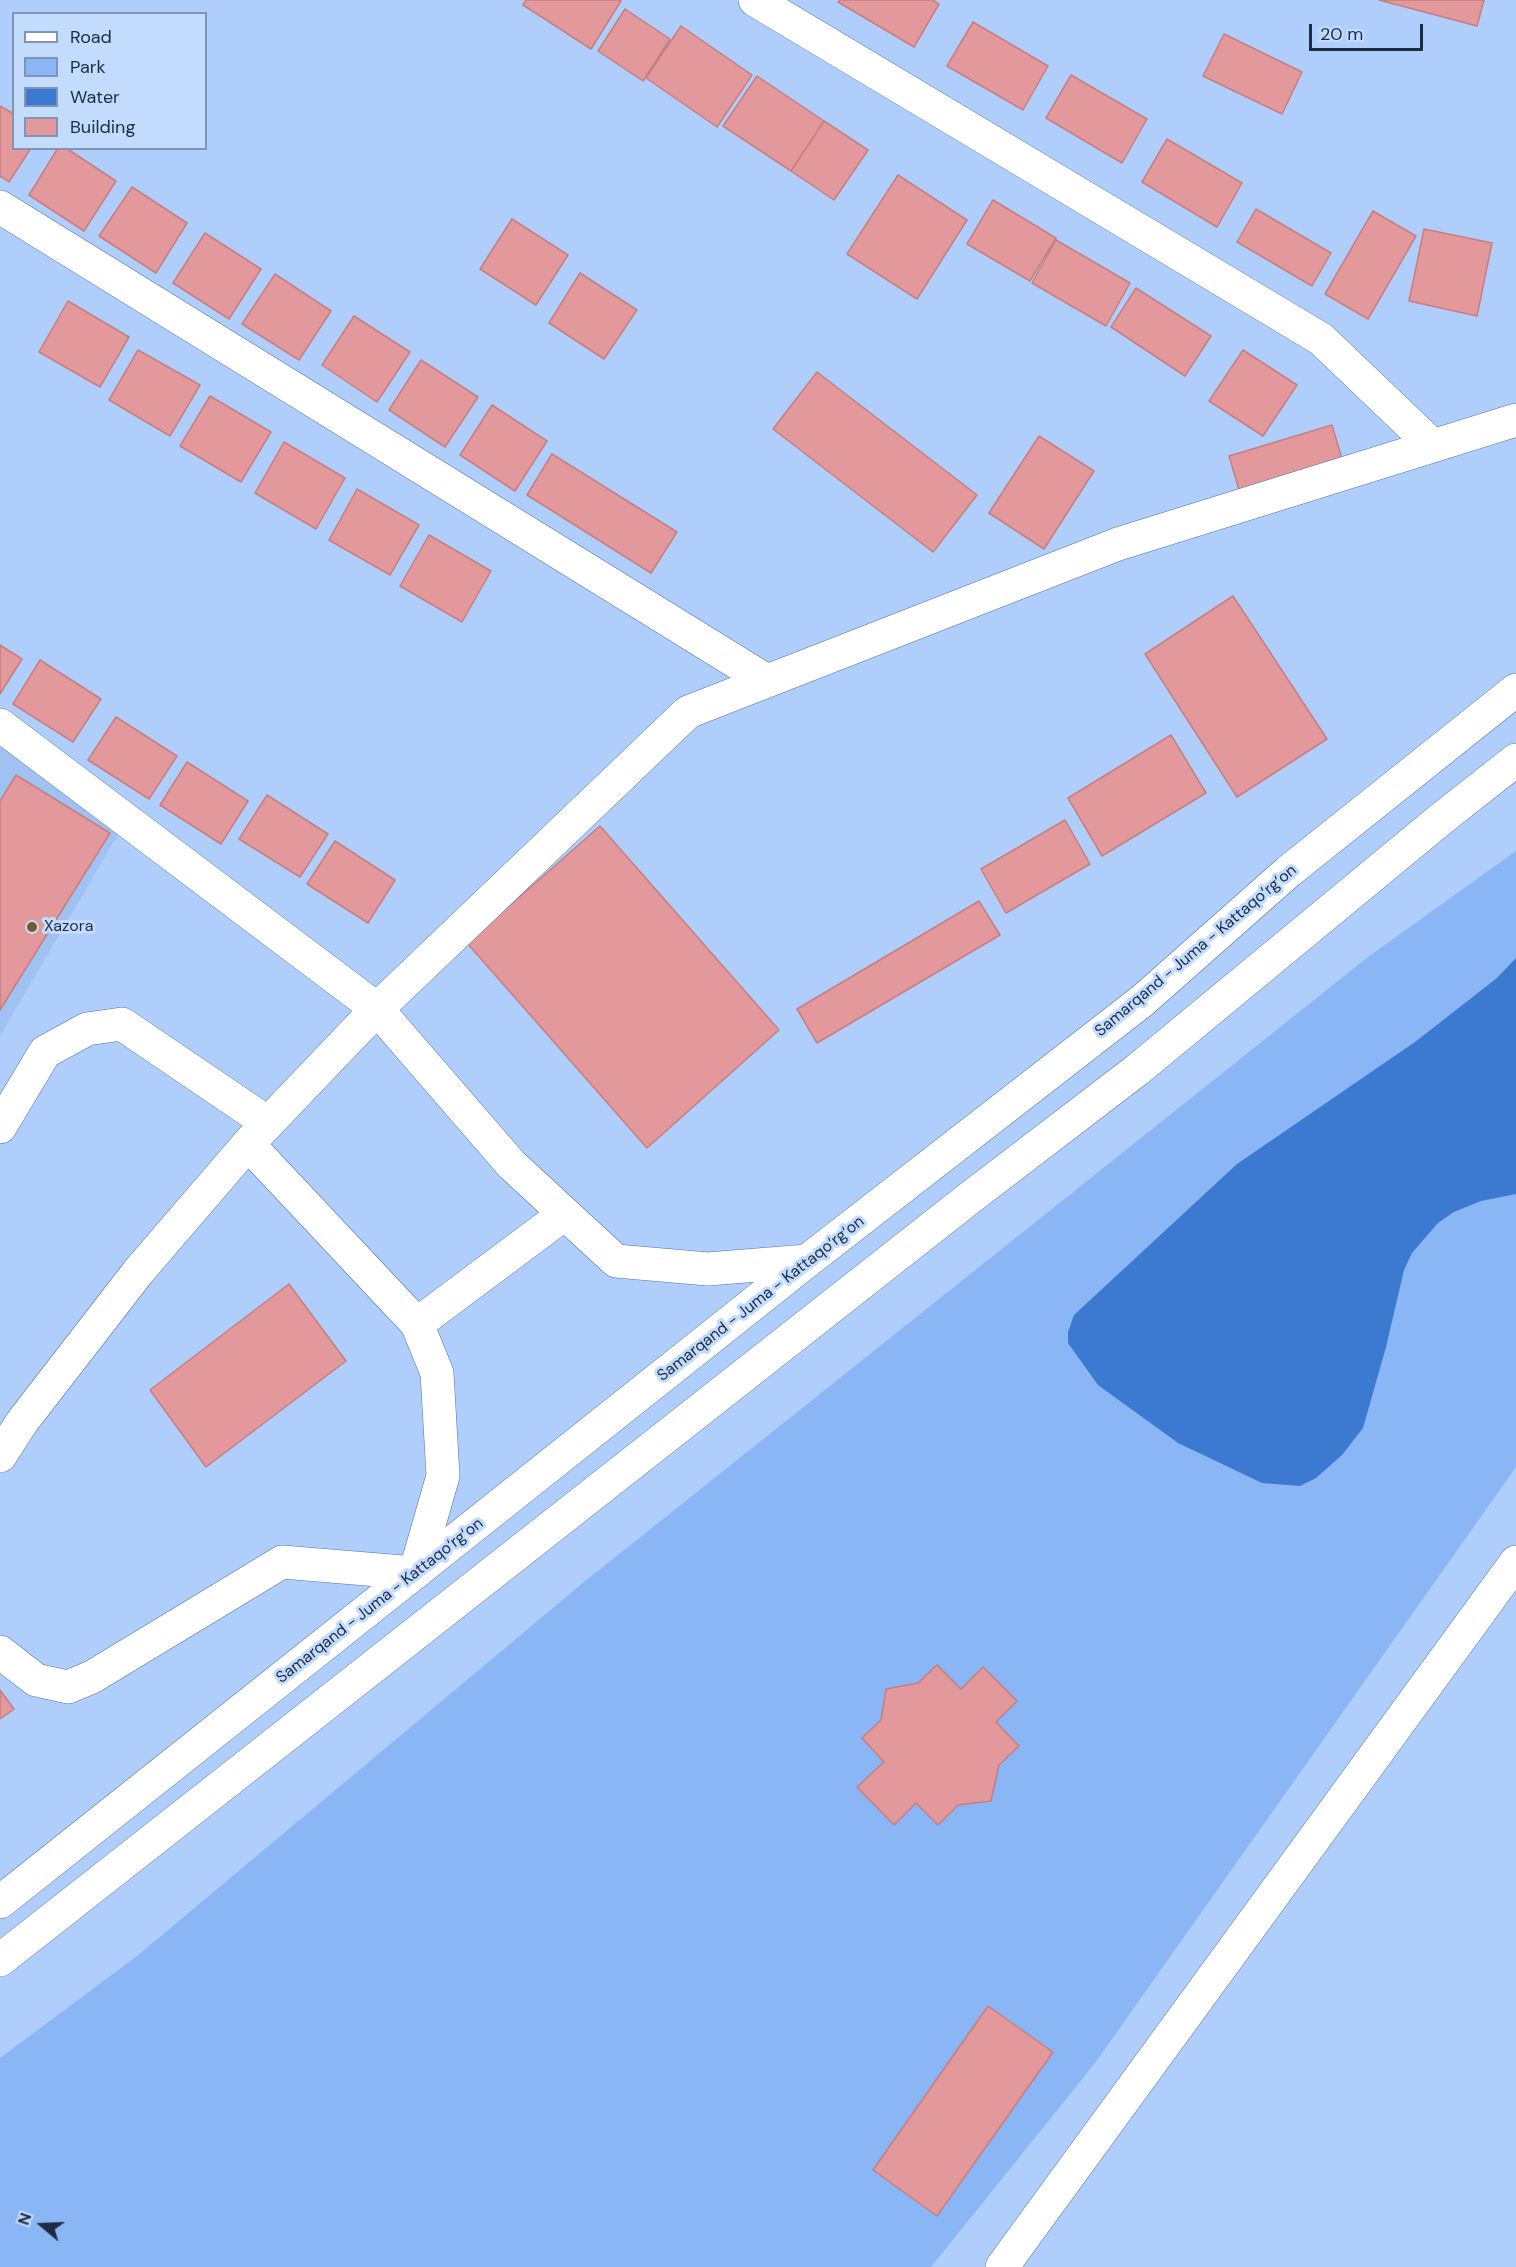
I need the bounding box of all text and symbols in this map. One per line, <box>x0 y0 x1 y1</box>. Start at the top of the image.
legend <box>12 12 207 150</box>
scale bar <box>1312 12 1426 50</box>
text: 20 m <box>1320 22 1363 46</box>
text: Road <box>70 25 112 49</box>
text: Park <box>70 55 106 79</box>
text: Water <box>70 85 120 109</box>
text: Building <box>70 115 135 139</box>
street label: Samarqand - Juma - Kattaqo‘rg‘on <box>1091 861 1301 1041</box>
place label: Xazora <box>44 917 93 937</box>
marker: Xazora <box>25 920 39 934</box>
street label: Samarqand - Juma - Kattaqo‘rg‘on <box>654 1212 868 1386</box>
street label: Samarqand - Juma - Kattaqo‘rg‘on <box>273 1514 487 1688</box>
north arrow <box>12 2195 72 2255</box>
text: N <box>13 2210 36 2228</box>

